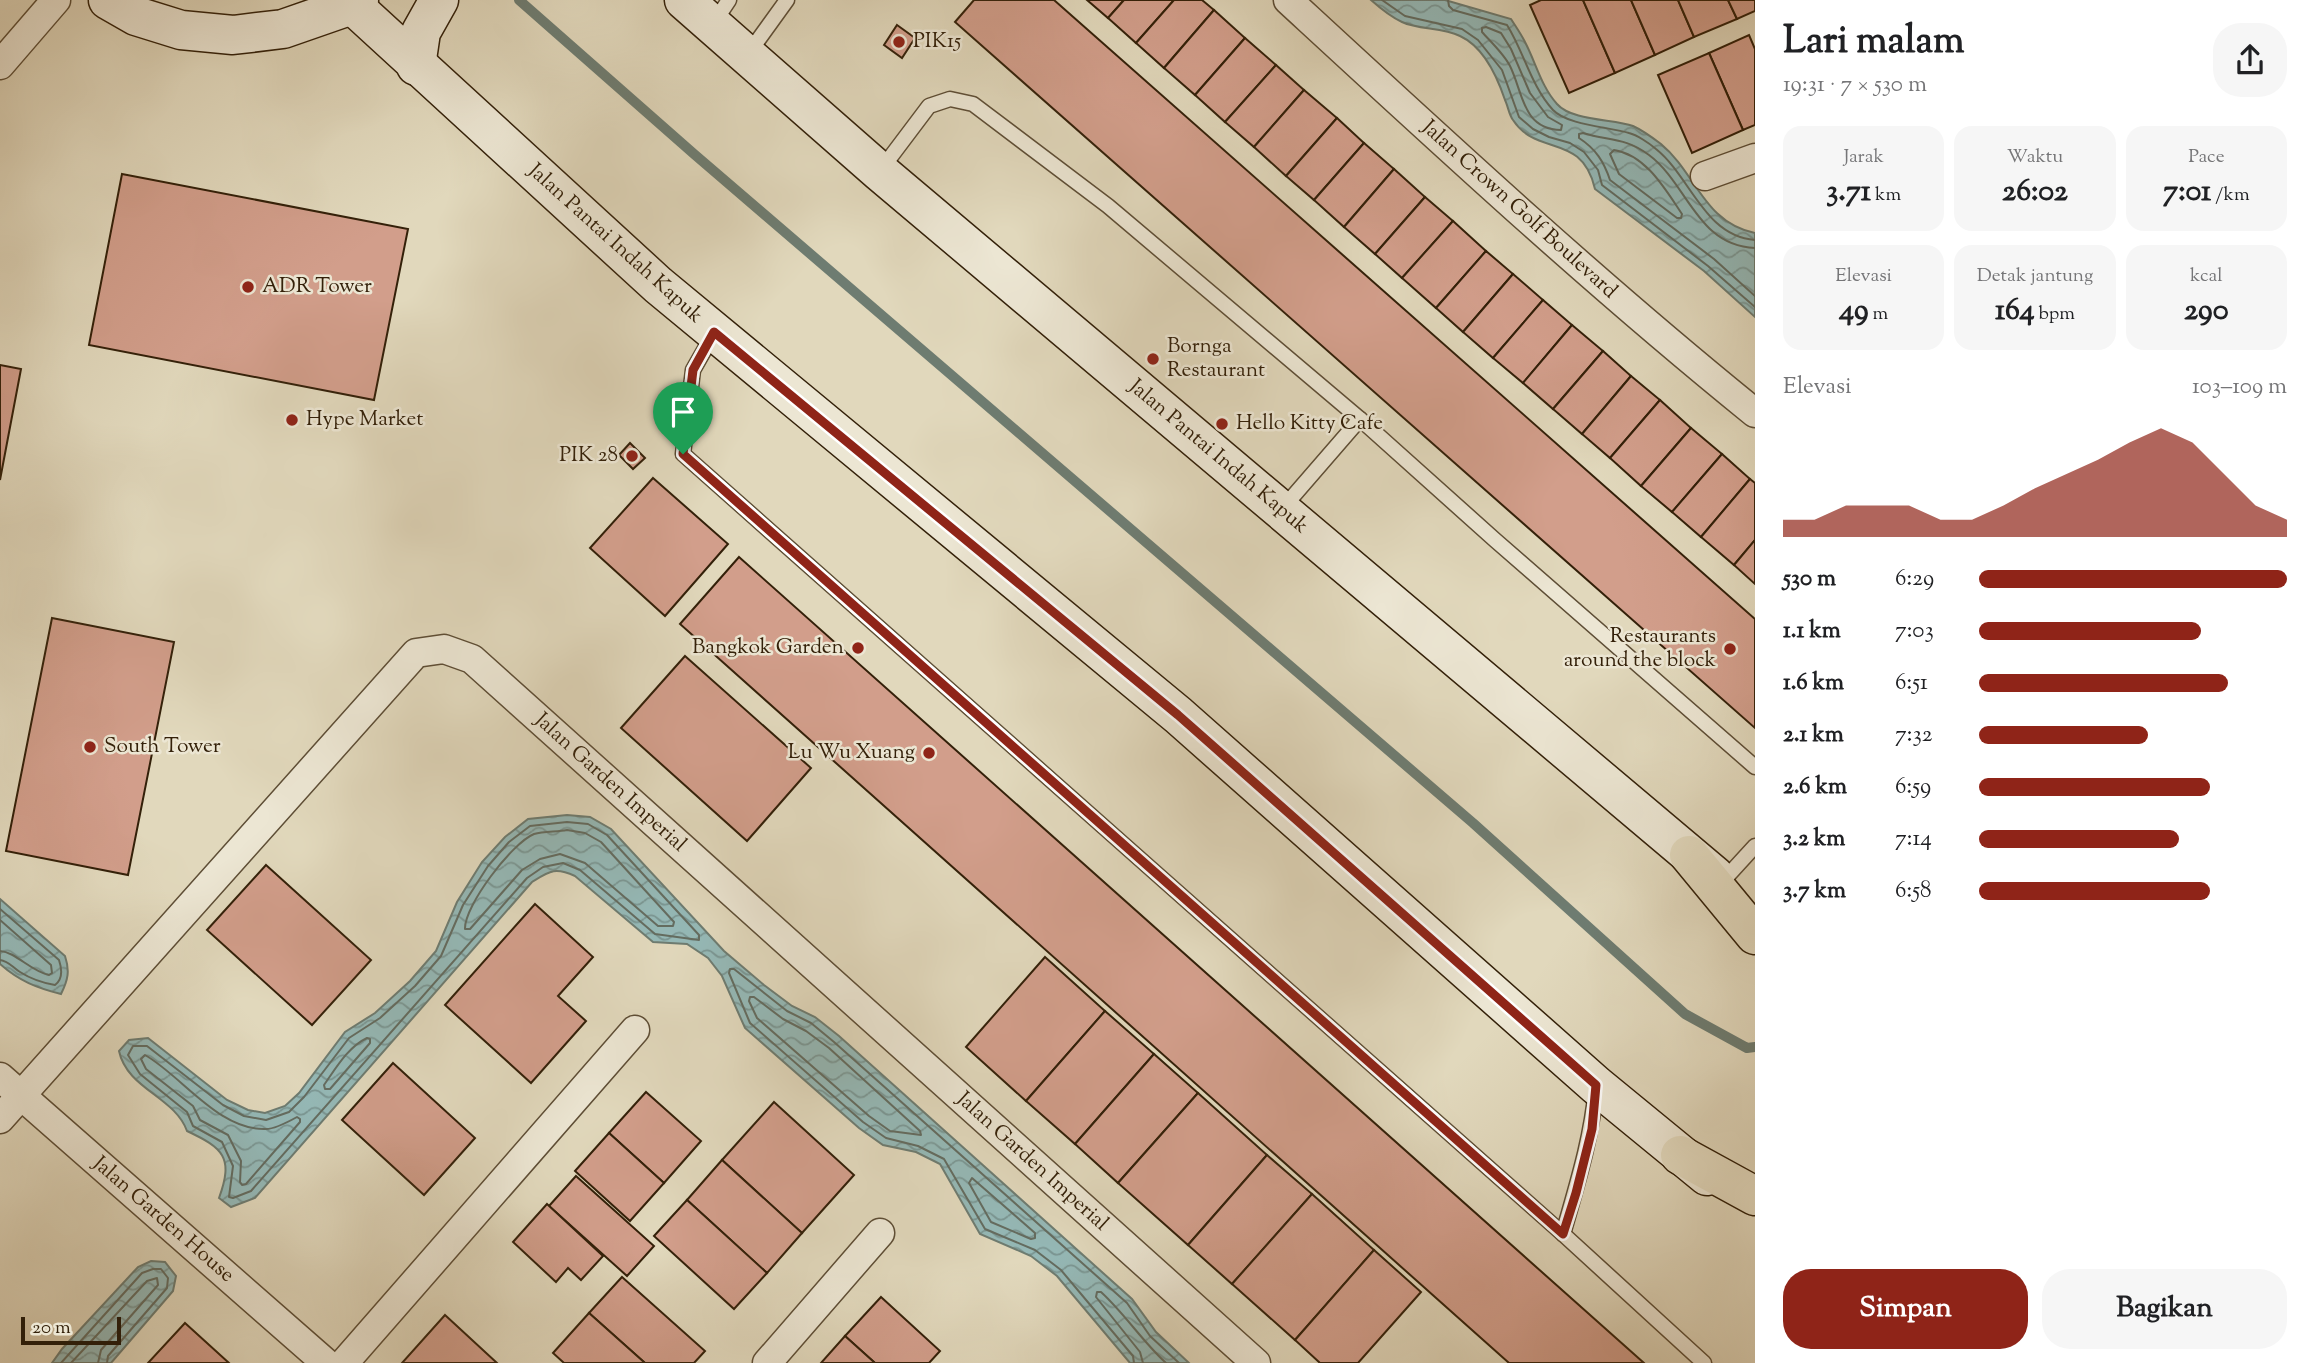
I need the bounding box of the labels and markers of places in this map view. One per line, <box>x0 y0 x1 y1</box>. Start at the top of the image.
place label: PIK15 <box>913 27 961 57</box>
marker: PIK15 <box>891 34 907 50</box>
place label: ADR Tower <box>262 272 372 302</box>
marker: ADR Tower <box>240 279 256 295</box>
place label: Bornga Restaurant <box>1167 332 1265 386</box>
marker: Bornga Restaurant <box>1145 351 1161 367</box>
pin <box>653 382 713 454</box>
place label: Hype Market <box>306 405 423 435</box>
place label: Hello Kitty Cafe <box>1236 409 1383 439</box>
marker: Hype Market <box>284 412 300 428</box>
marker: Hello Kitty Cafe <box>1214 416 1230 432</box>
place label: PIK 28 <box>559 441 618 471</box>
marker: PIK 28 <box>624 448 640 464</box>
place label: Restaurants around the block <box>1564 622 1717 676</box>
place label: Bangkok Garden <box>692 633 844 663</box>
marker: Bangkok Garden <box>850 640 866 656</box>
marker: Restaurants around the block <box>1722 641 1738 657</box>
place label: South Tower <box>104 732 221 762</box>
place label: Lu Wu Xuang <box>788 738 915 768</box>
marker: South Tower <box>82 739 98 755</box>
marker: Lu Wu Xuang <box>921 745 937 761</box>

